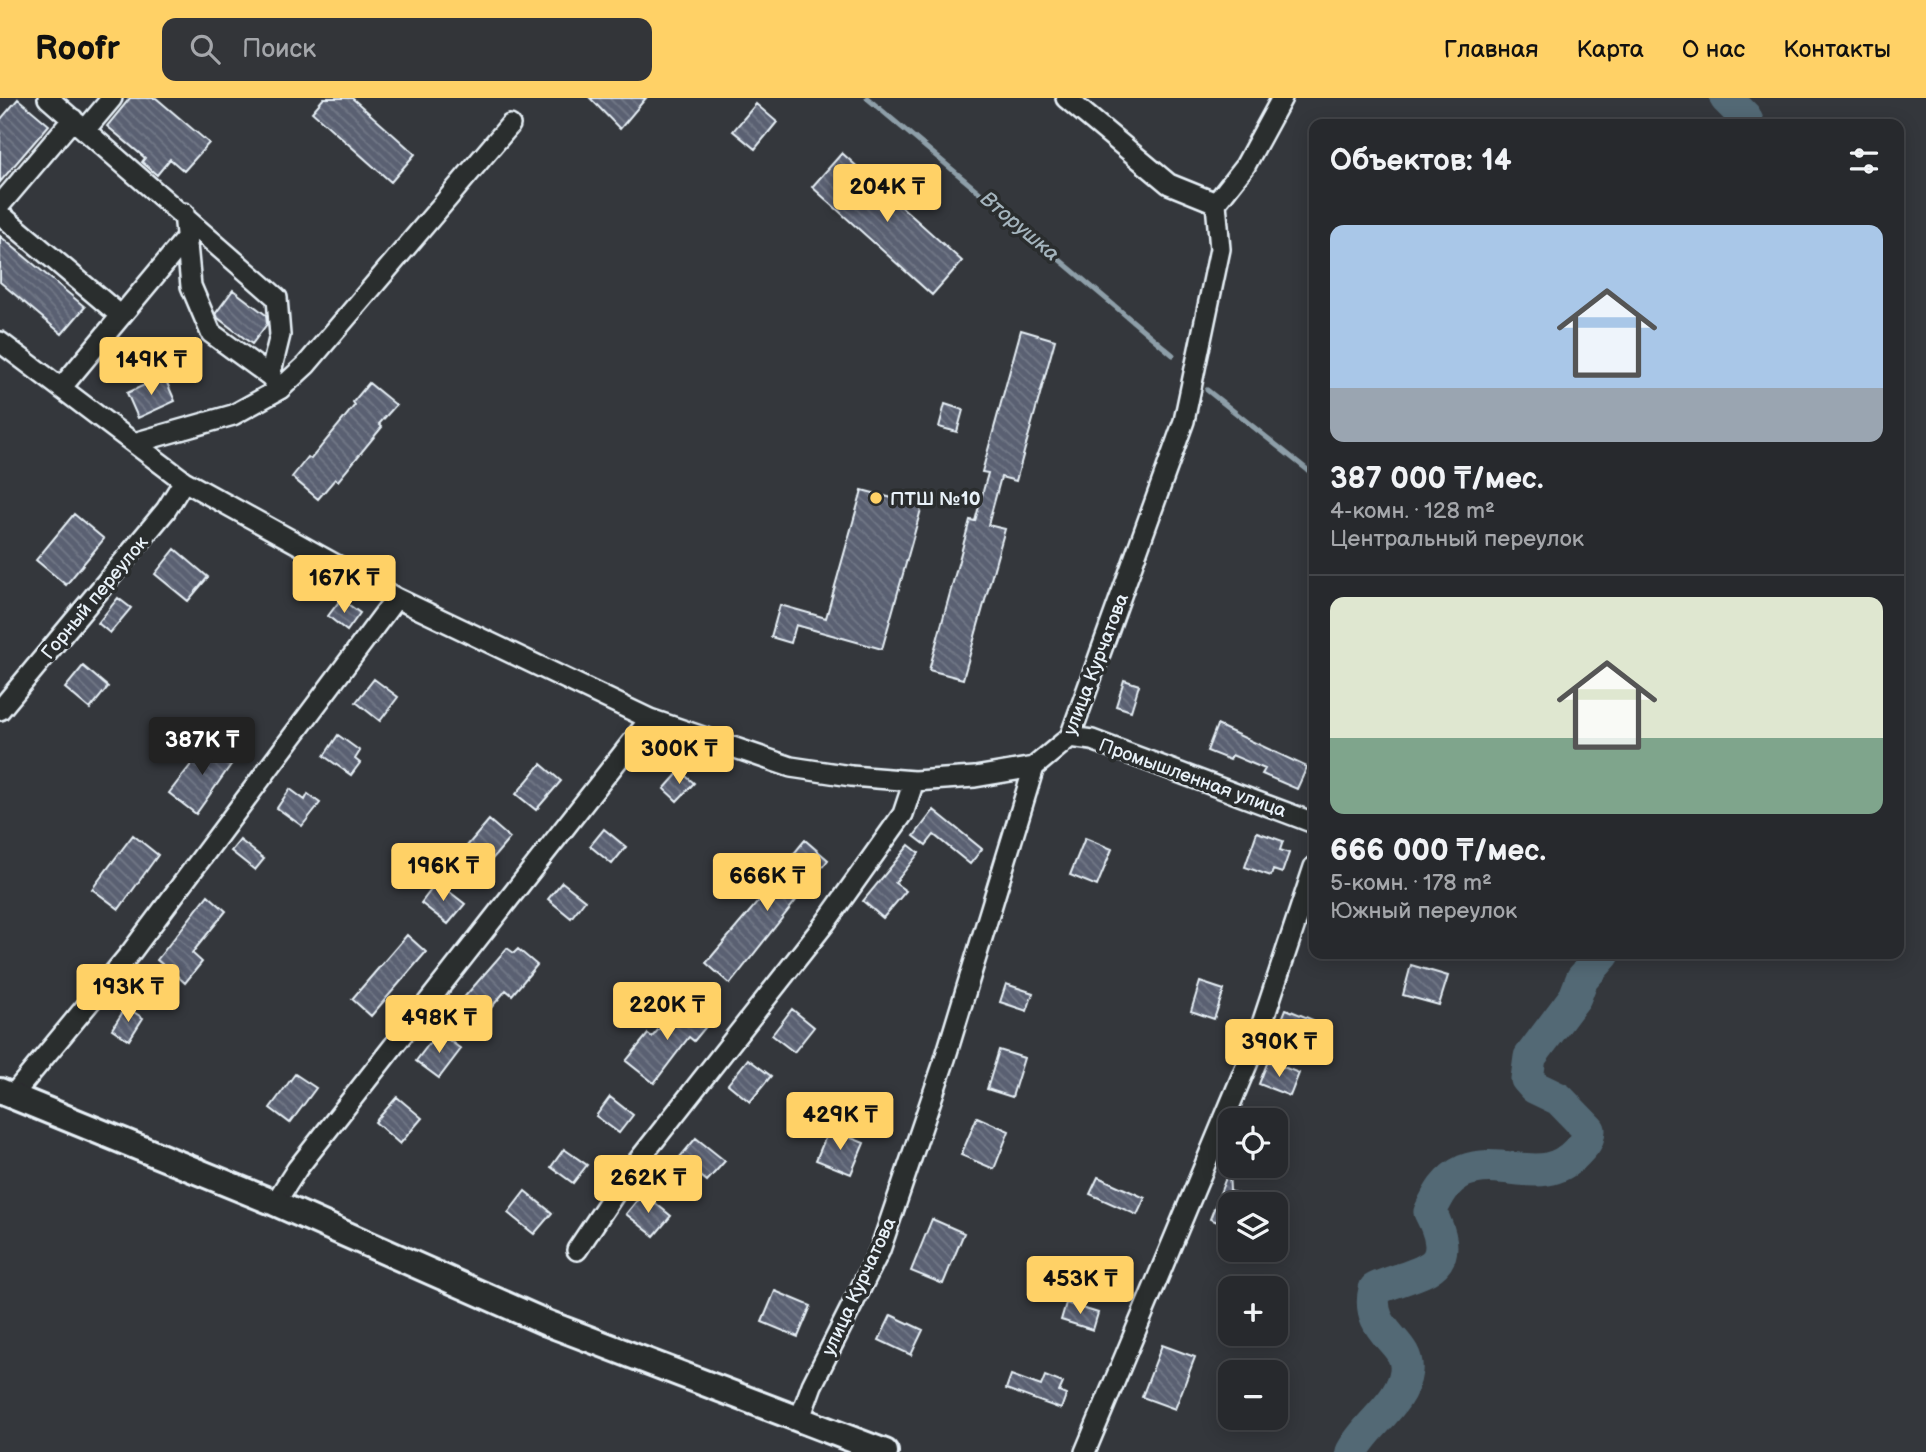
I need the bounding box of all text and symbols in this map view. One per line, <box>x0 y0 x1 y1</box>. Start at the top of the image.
search box <box>162 18 652 81</box>
text: Roofr <box>35 29 120 69</box>
icon: search <box>186 30 224 68</box>
text: Поиск <box>242 34 316 65</box>
text: Главная <box>1444 35 1538 64</box>
text: Карта <box>1576 35 1644 64</box>
text: О нас <box>1682 35 1745 64</box>
text: Контакты <box>1783 35 1891 64</box>
icon: filters <box>1845 142 1883 180</box>
text: Объектов: 14 <box>1330 143 1512 179</box>
pin: 204K ₸ <box>830 164 944 224</box>
text: 204K ₸ <box>849 173 925 201</box>
water label: Вторушка <box>975 186 1064 267</box>
icon: home <box>1544 270 1670 396</box>
pin: 149K ₸ <box>94 338 208 397</box>
text: 149K ₸ <box>115 346 187 374</box>
text: 387 000 ₸/мес. <box>1330 461 1544 497</box>
place label: ПТШ №10 <box>890 488 981 511</box>
marker: ПТШ №10 <box>868 490 884 506</box>
text: 4-комн. · 128 m² <box>1330 497 1495 525</box>
text: Центральный переулок <box>1330 525 1584 553</box>
street label: Горный переулок <box>37 532 153 664</box>
pin: 167K ₸ <box>287 556 401 615</box>
text: 167K ₸ <box>309 564 379 592</box>
street label: улица Курчатова <box>1059 590 1134 739</box>
icon: home <box>1544 642 1670 768</box>
pin: 387K ₸ <box>145 718 259 777</box>
text: 387K ₸ <box>165 726 239 754</box>
pin: 300K ₸ <box>622 726 736 786</box>
street label: Промышленная улица <box>1095 734 1289 823</box>
text: 300K ₸ <box>641 735 717 763</box>
text: 666 000 ₸/мес. <box>1330 833 1546 869</box>
pin: 196K ₸ <box>386 844 500 903</box>
text: 196K ₸ <box>407 852 479 880</box>
pin: 666K ₸ <box>710 854 824 913</box>
text: 666K ₸ <box>729 862 805 890</box>
text: 5-комн. · 178 m² <box>1330 869 1492 897</box>
text: Южный переулок <box>1330 897 1517 925</box>
pin: 193K ₸ <box>71 964 185 1024</box>
text: 193K ₸ <box>92 973 164 1001</box>
pin: 220K ₸ <box>610 982 724 1042</box>
text: 220K ₸ <box>629 991 705 1019</box>
pin: 498K ₸ <box>382 996 496 1055</box>
text: 498K ₸ <box>401 1004 477 1032</box>
pin: 390K ₸ <box>1222 1020 1336 1079</box>
text: 390K ₸ <box>1241 1028 1317 1056</box>
pin: 429K ₸ <box>783 1093 897 1152</box>
text: 429K ₸ <box>802 1101 878 1129</box>
map controls <box>1218 1108 1288 1430</box>
button: locate <box>1218 1108 1288 1178</box>
pin: 262K ₸ <box>591 1156 705 1215</box>
text: 262K ₸ <box>610 1164 686 1192</box>
button: layers <box>1218 1192 1288 1262</box>
street label: улица Курчатова <box>817 1214 901 1359</box>
pin: 453K ₸ <box>1023 1256 1137 1316</box>
text: 453K ₸ <box>1043 1265 1117 1293</box>
button: + <box>1218 1276 1288 1346</box>
button: − <box>1218 1360 1288 1430</box>

